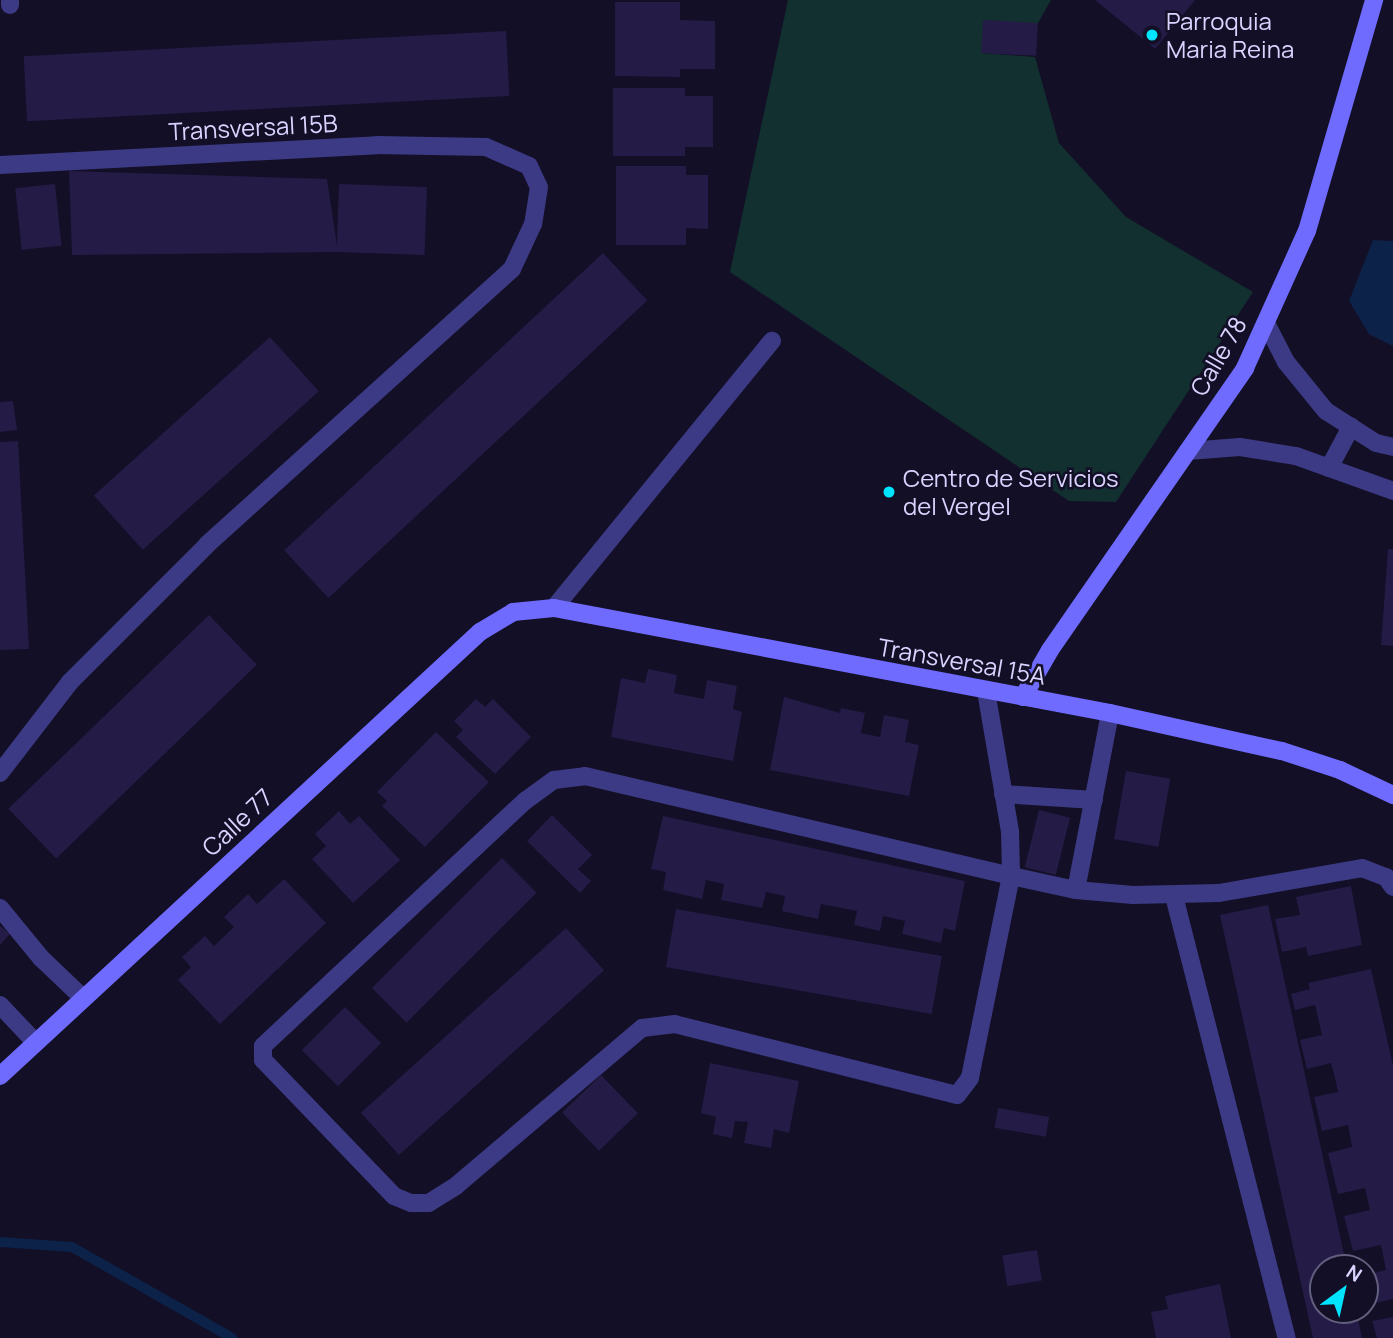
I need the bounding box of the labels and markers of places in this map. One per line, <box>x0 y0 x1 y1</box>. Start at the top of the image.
place label: Parroquia Maria Reina <box>1166 7 1294 63</box>
marker: Parroquia Maria Reina <box>1144 27 1160 43</box>
place label: Centro de Servicios del Vergel <box>903 464 1119 520</box>
marker: Centro de Servicios del Vergel <box>881 484 897 500</box>

